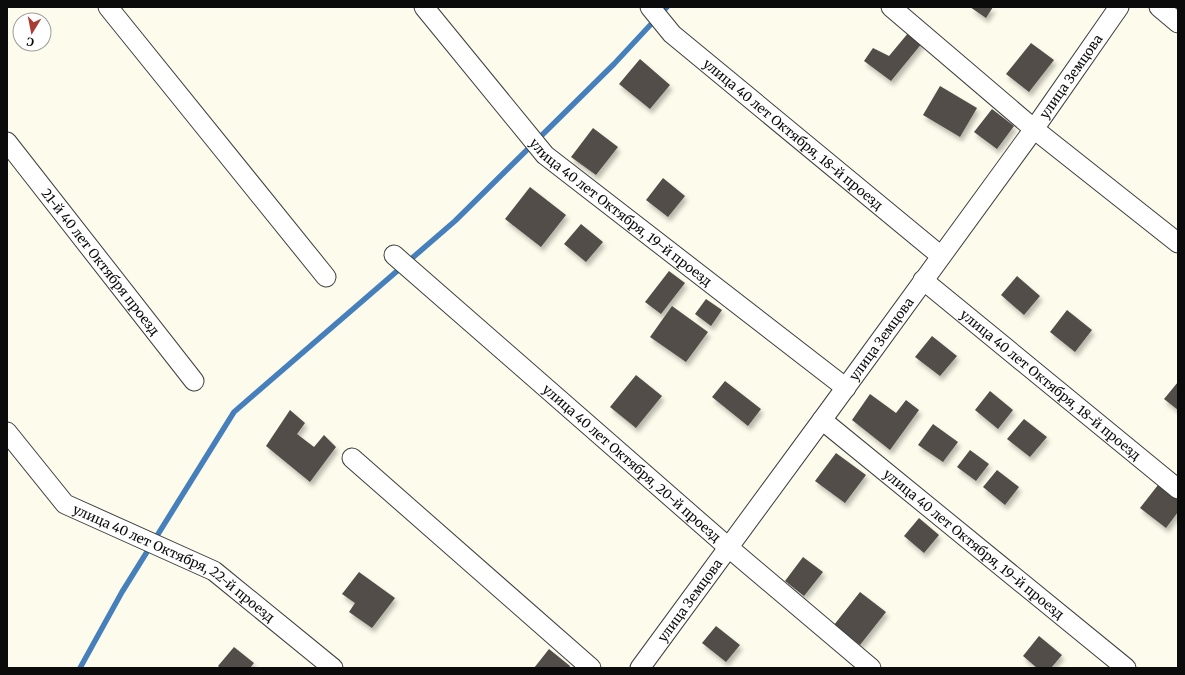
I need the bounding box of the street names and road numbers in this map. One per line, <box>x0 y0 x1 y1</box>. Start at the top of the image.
street label: улица Земцова <box>1036 31 1106 122</box>
street label: улица 40 лет Октября, 18-й проезд <box>699 55 886 214</box>
street label: улица 40 лет Октября, 19-й проезд <box>526 135 715 290</box>
street label: 21-й 40 лет Октября проезд <box>38 185 163 339</box>
street label: улица Земцова <box>846 294 918 384</box>
street label: улица 40 лет Октября, 18-й проезд <box>957 306 1144 464</box>
street label: улица 40 лет Октября, 20-й проезд <box>539 381 724 546</box>
street label: улица 40 лет Октября, 19-й проезд <box>880 465 1067 623</box>
street label: улица 40 лет Октября, 22-й проезд <box>70 501 278 626</box>
street label: улица Земцова <box>654 556 726 645</box>

